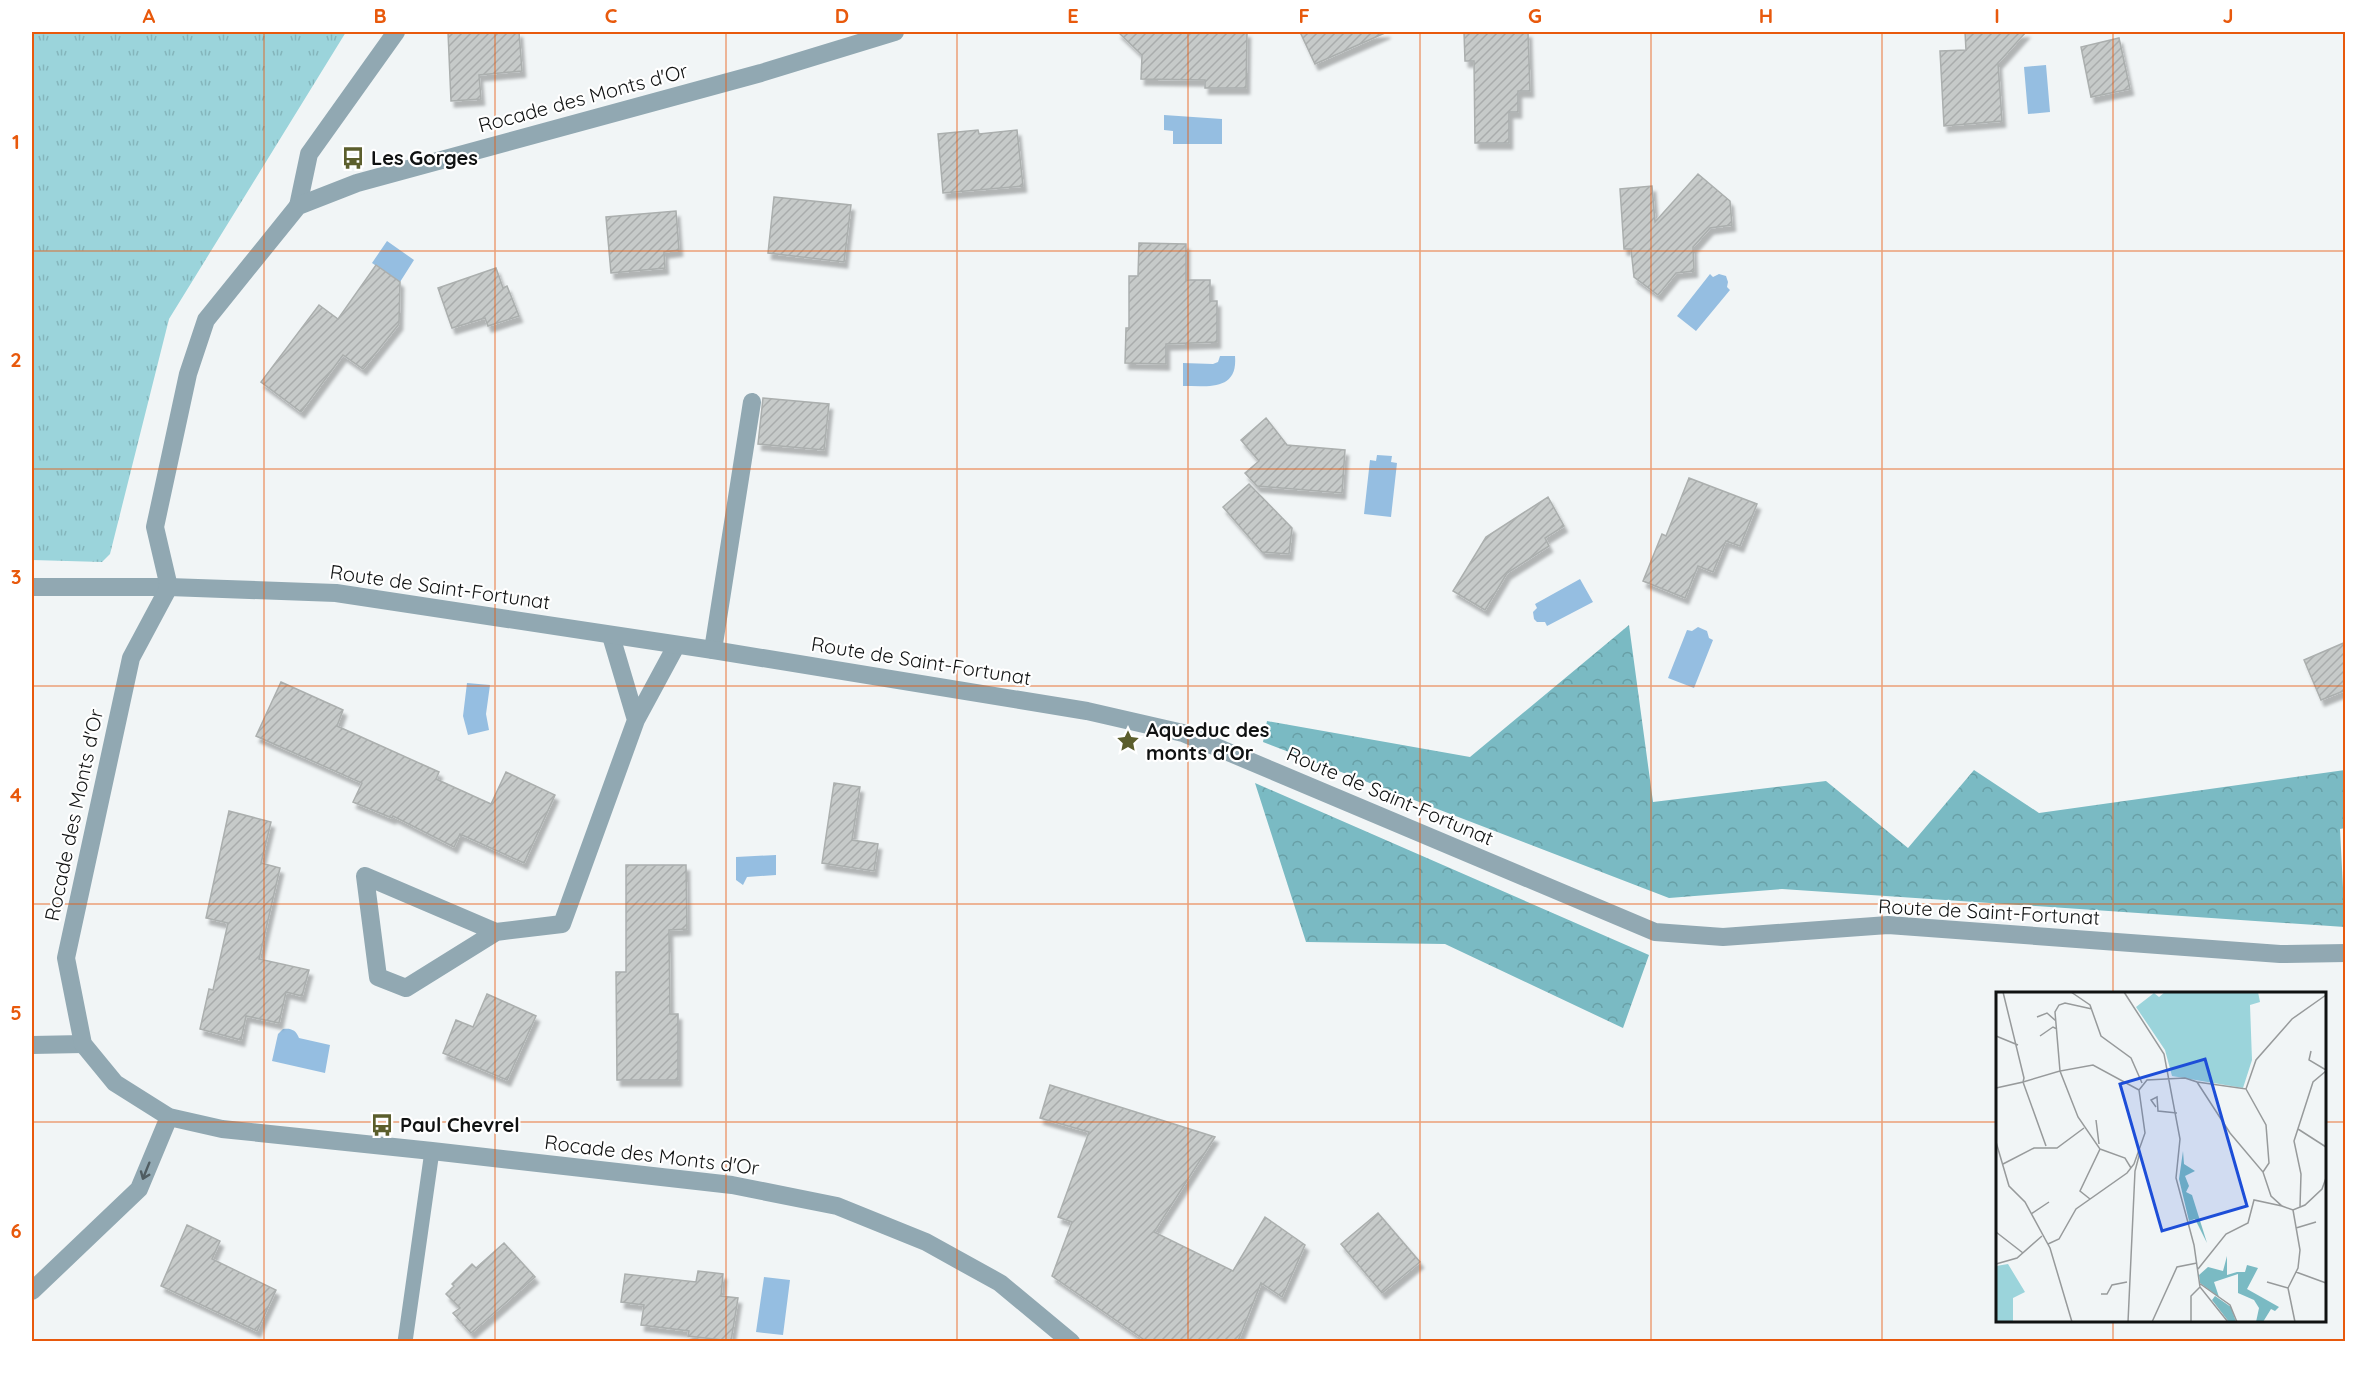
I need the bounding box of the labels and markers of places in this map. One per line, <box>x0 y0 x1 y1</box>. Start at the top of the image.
bus stop icon: Les Gorges <box>340 145 366 171</box>
place label: Les Gorges <box>371 145 478 170</box>
place label: Aqueduc des monts d'Or <box>1146 717 1270 765</box>
place icon: Aqueduc des monts d'Or <box>1115 728 1141 754</box>
bus stop icon: Paul Chevrel <box>369 1112 395 1138</box>
place label: Paul Chevrel <box>400 1112 520 1137</box>

